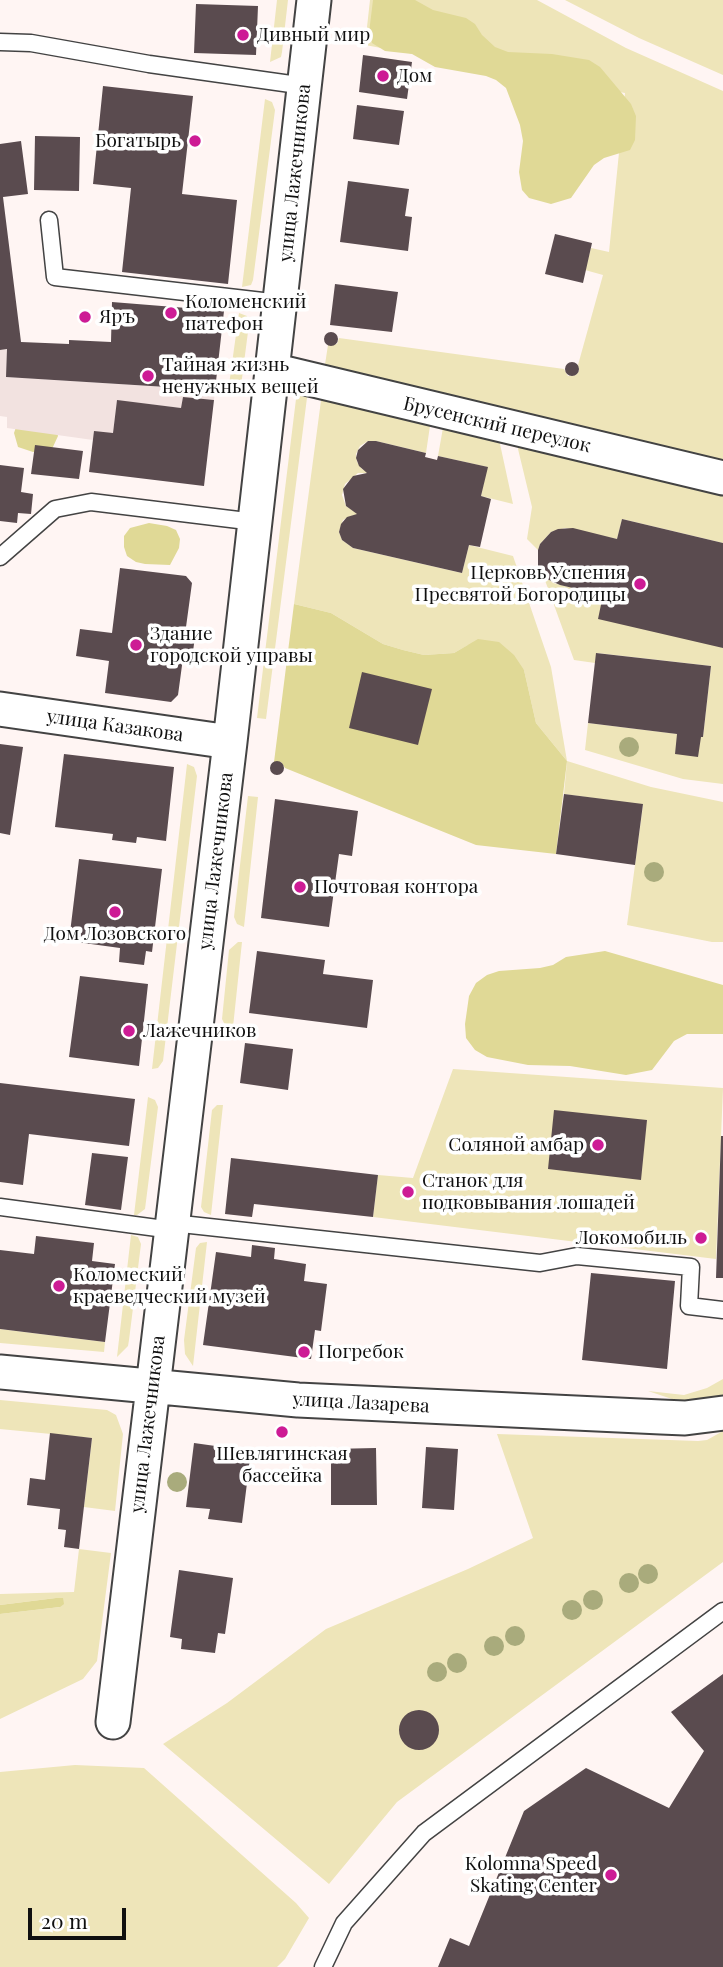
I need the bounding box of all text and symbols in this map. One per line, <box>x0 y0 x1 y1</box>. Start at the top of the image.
place label: Дивный мир <box>257 24 370 46</box>
marker: Дивный мир <box>235 27 251 43</box>
place label: Дом <box>397 65 433 87</box>
marker: Дом <box>375 68 391 84</box>
street label: улица Лажечникова <box>274 83 316 263</box>
place label: Богатырь <box>95 130 181 152</box>
marker: Богатырь <box>187 133 203 149</box>
place label: Коломенский патефон <box>185 291 306 335</box>
marker: Коломенский патефон <box>163 305 179 321</box>
place label: Яръ <box>99 306 135 328</box>
marker: Яръ <box>77 309 93 325</box>
place label: Тайная жизнь ненужных вещей <box>162 354 319 398</box>
marker: Тайная жизнь ненужных вещей <box>140 368 156 384</box>
street label: Брусенский переулок <box>401 392 593 458</box>
place label: Церковь Успения Пресвятой Богородицы <box>415 562 626 606</box>
marker: Церковь Успения Пресвятой Богородицы <box>632 576 648 592</box>
place label: Здание городской управы <box>150 623 313 667</box>
marker: Здание городской управы <box>128 637 144 653</box>
street label: улица Казакова <box>45 705 185 747</box>
street label: улица Лажечникова <box>194 771 238 951</box>
place label: Почтовая контора <box>314 876 478 898</box>
marker: Почтовая контора <box>292 879 308 895</box>
marker: Дом Лозовского <box>107 904 123 920</box>
place label: Дом Лозовского <box>44 923 186 945</box>
place label: Лажечников <box>143 1020 256 1042</box>
marker: Лажечников <box>121 1023 137 1039</box>
place label: Соляной амбар <box>448 1134 584 1156</box>
marker: Соляной амбар <box>590 1137 606 1153</box>
place label: Станок для подковывания лошадей <box>422 1170 635 1214</box>
marker: Станок для подковывания лошадей <box>400 1184 416 1200</box>
place label: Локомобиль <box>576 1227 687 1249</box>
marker: Локомобиль <box>693 1230 709 1246</box>
place label: Коломеский краеведческий музей <box>73 1264 266 1308</box>
marker: Коломеский краеведческий музей <box>51 1278 67 1294</box>
street label: улица Лажечникова <box>126 1334 170 1514</box>
place label: Погребок <box>318 1341 404 1363</box>
marker: Погребок <box>296 1344 312 1360</box>
street label: улица Лазарева <box>292 1388 430 1418</box>
marker: Шевлягинская бассейка <box>274 1424 290 1440</box>
place label: Шевлягинская бассейка <box>216 1443 348 1487</box>
place label: Kolomna Speed Skating Center <box>465 1853 597 1897</box>
marker: Kolomna Speed Skating Center <box>603 1867 619 1883</box>
scale bar <box>32 1894 130 1938</box>
text: 20 m <box>41 1906 88 1934</box>

